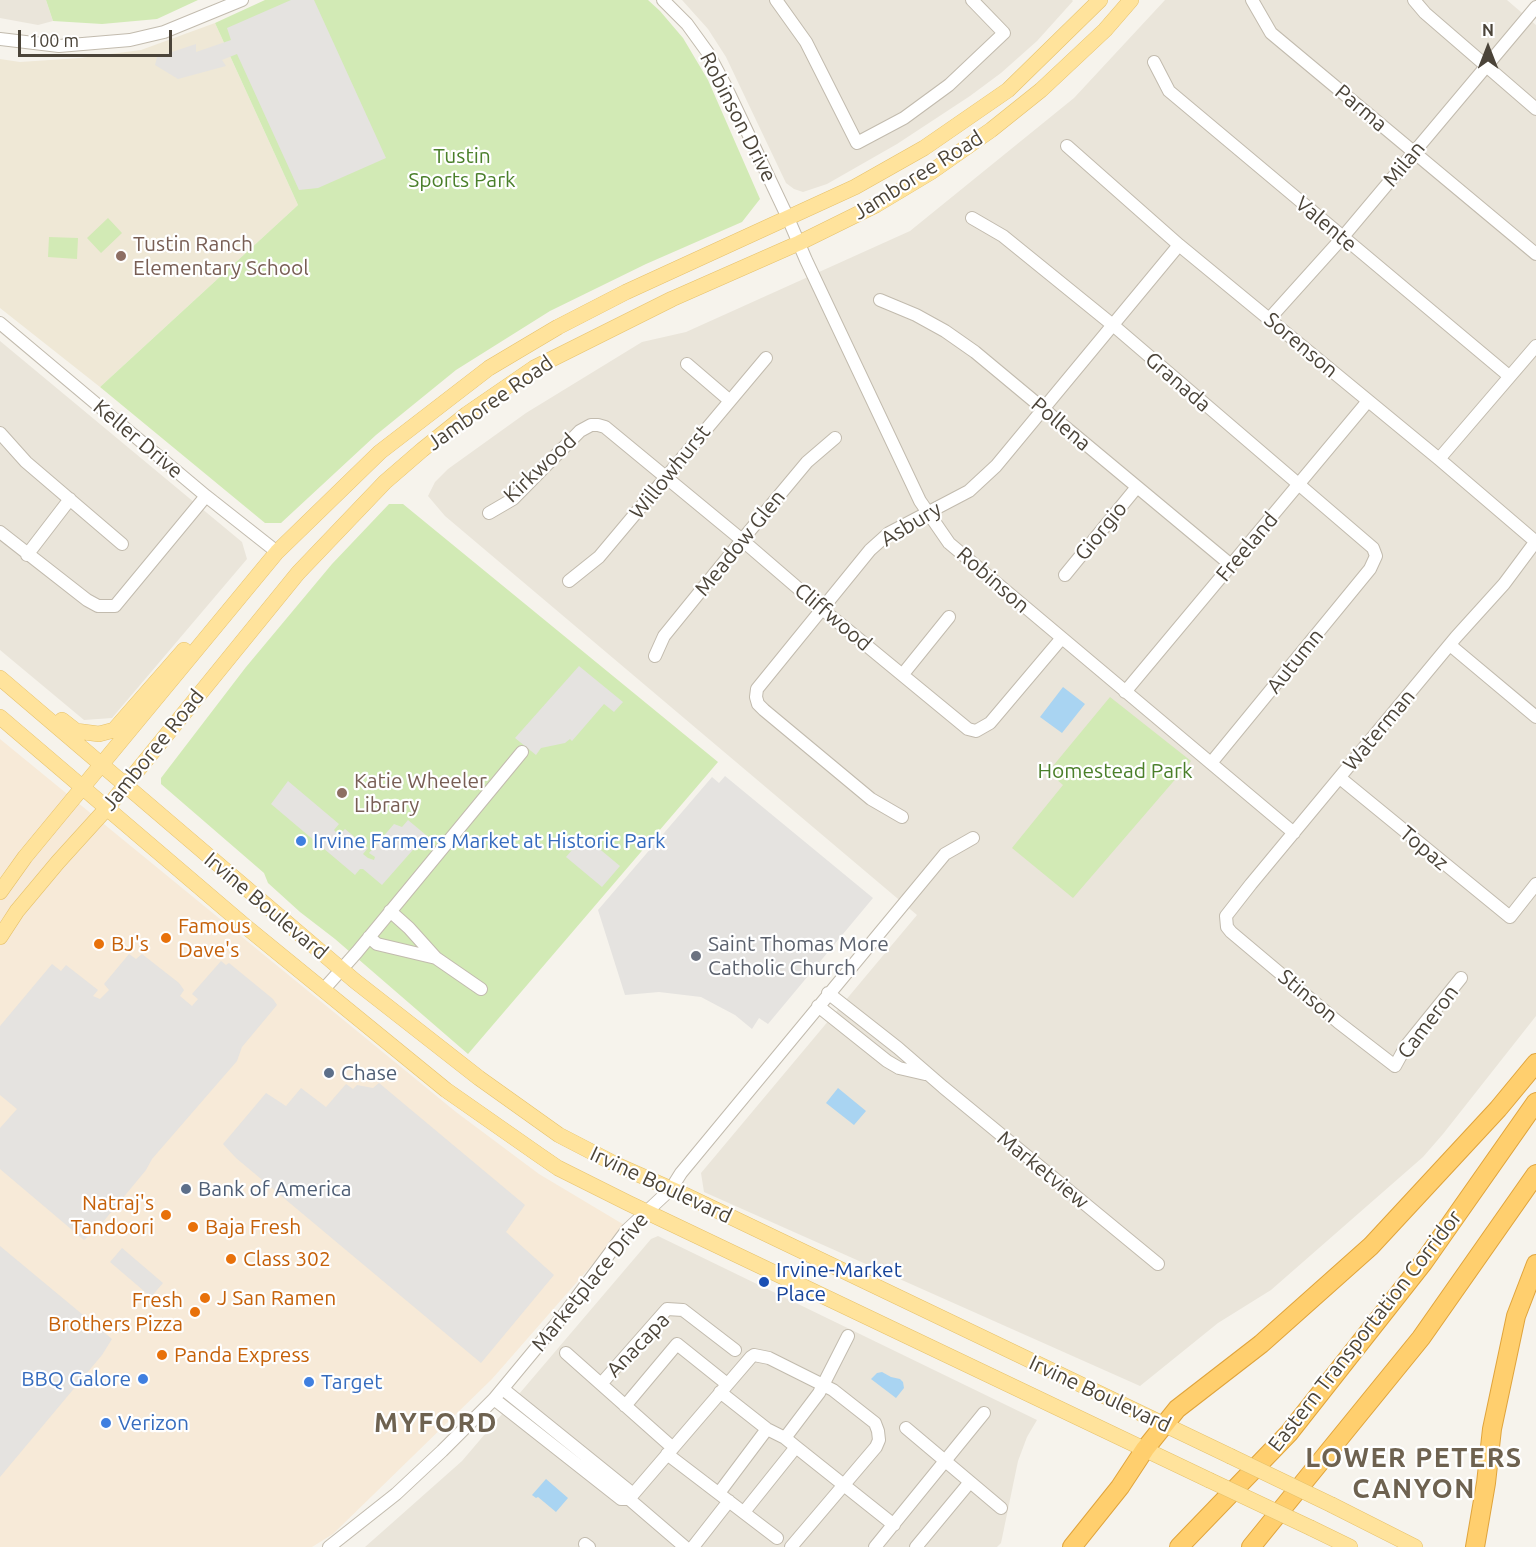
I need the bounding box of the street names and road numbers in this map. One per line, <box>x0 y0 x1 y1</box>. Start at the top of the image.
street label: Robinson Drive <box>694 48 782 186</box>
street label: Parma <box>1330 79 1392 137</box>
street label: Jamboree Road <box>849 125 987 225</box>
street label: Milan <box>1378 136 1430 192</box>
street label: Valente <box>1290 191 1362 257</box>
street label: Sorenson <box>1259 307 1343 383</box>
street label: Granada <box>1140 347 1216 417</box>
street label: Jamboree Road <box>422 350 558 456</box>
street label: Pollena <box>1026 392 1096 456</box>
street label: Keller Drive <box>88 394 188 484</box>
street label: Willowhurst <box>624 420 716 524</box>
street label: Kirkwood <box>498 428 582 508</box>
street label: Meadow Glen <box>690 485 790 601</box>
street label: Asbury <box>876 496 946 552</box>
street label: Giorgio <box>1070 496 1132 566</box>
street label: Freeland <box>1211 507 1283 587</box>
street label: Robinson <box>951 542 1035 618</box>
street label: Cliffwood <box>789 577 877 657</box>
street label: Autumn <box>1261 624 1329 698</box>
street label: Waterman <box>1338 684 1420 776</box>
street label: Jamboree Road <box>97 685 209 815</box>
street label: Topaz <box>1395 820 1453 876</box>
street label: Irvine Boulevard <box>199 847 333 965</box>
street label: Stinson <box>1273 964 1343 1028</box>
street label: Cameron <box>1392 980 1464 1064</box>
street label: Marketview <box>992 1125 1094 1215</box>
street label: Irvine Boulevard <box>586 1141 736 1229</box>
street label: Eastern Transportation Corridor <box>1263 1205 1467 1457</box>
street label: Marketplace Drive <box>526 1207 654 1357</box>
street label: Anacapa <box>601 1307 675 1383</box>
street label: Irvine Boulevard <box>1025 1350 1175 1438</box>

